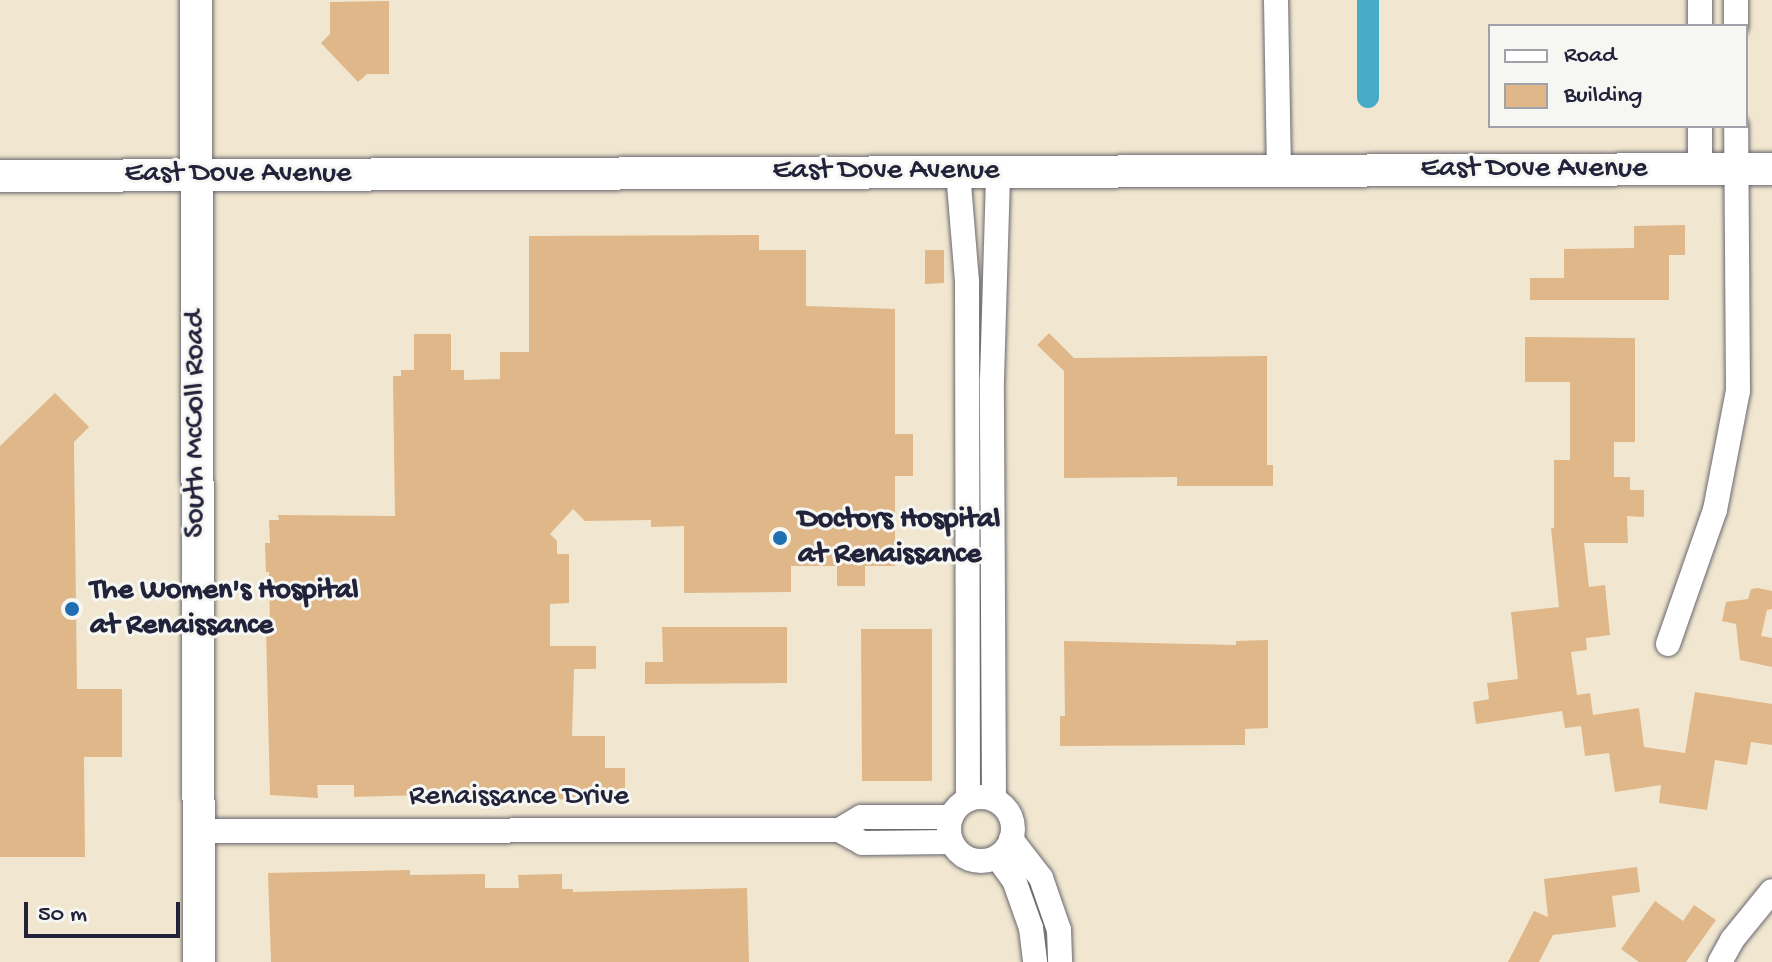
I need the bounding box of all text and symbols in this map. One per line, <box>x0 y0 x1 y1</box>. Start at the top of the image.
legend <box>1488 24 1748 128</box>
text: Road <box>1564 42 1616 71</box>
text: Building <box>1564 82 1642 111</box>
street label: East Dove Avenue <box>1421 152 1647 188</box>
street label: East Dove Avenue <box>773 154 999 190</box>
street label: East Dove Avenue <box>125 157 351 193</box>
street label: South McColl Road <box>179 310 215 538</box>
place label: Doctors Hospital at Renaissance <box>798 503 1000 574</box>
marker: Doctors Hospital at Renaissance <box>769 527 791 549</box>
place label: The Women's Hospital at Renaissance <box>90 574 359 644</box>
marker: The Women's Hospital at Renaissance <box>61 598 83 620</box>
street label: Renaissance Drive <box>409 780 629 816</box>
scale bar <box>28 886 184 936</box>
text: 50 m <box>38 901 87 930</box>

